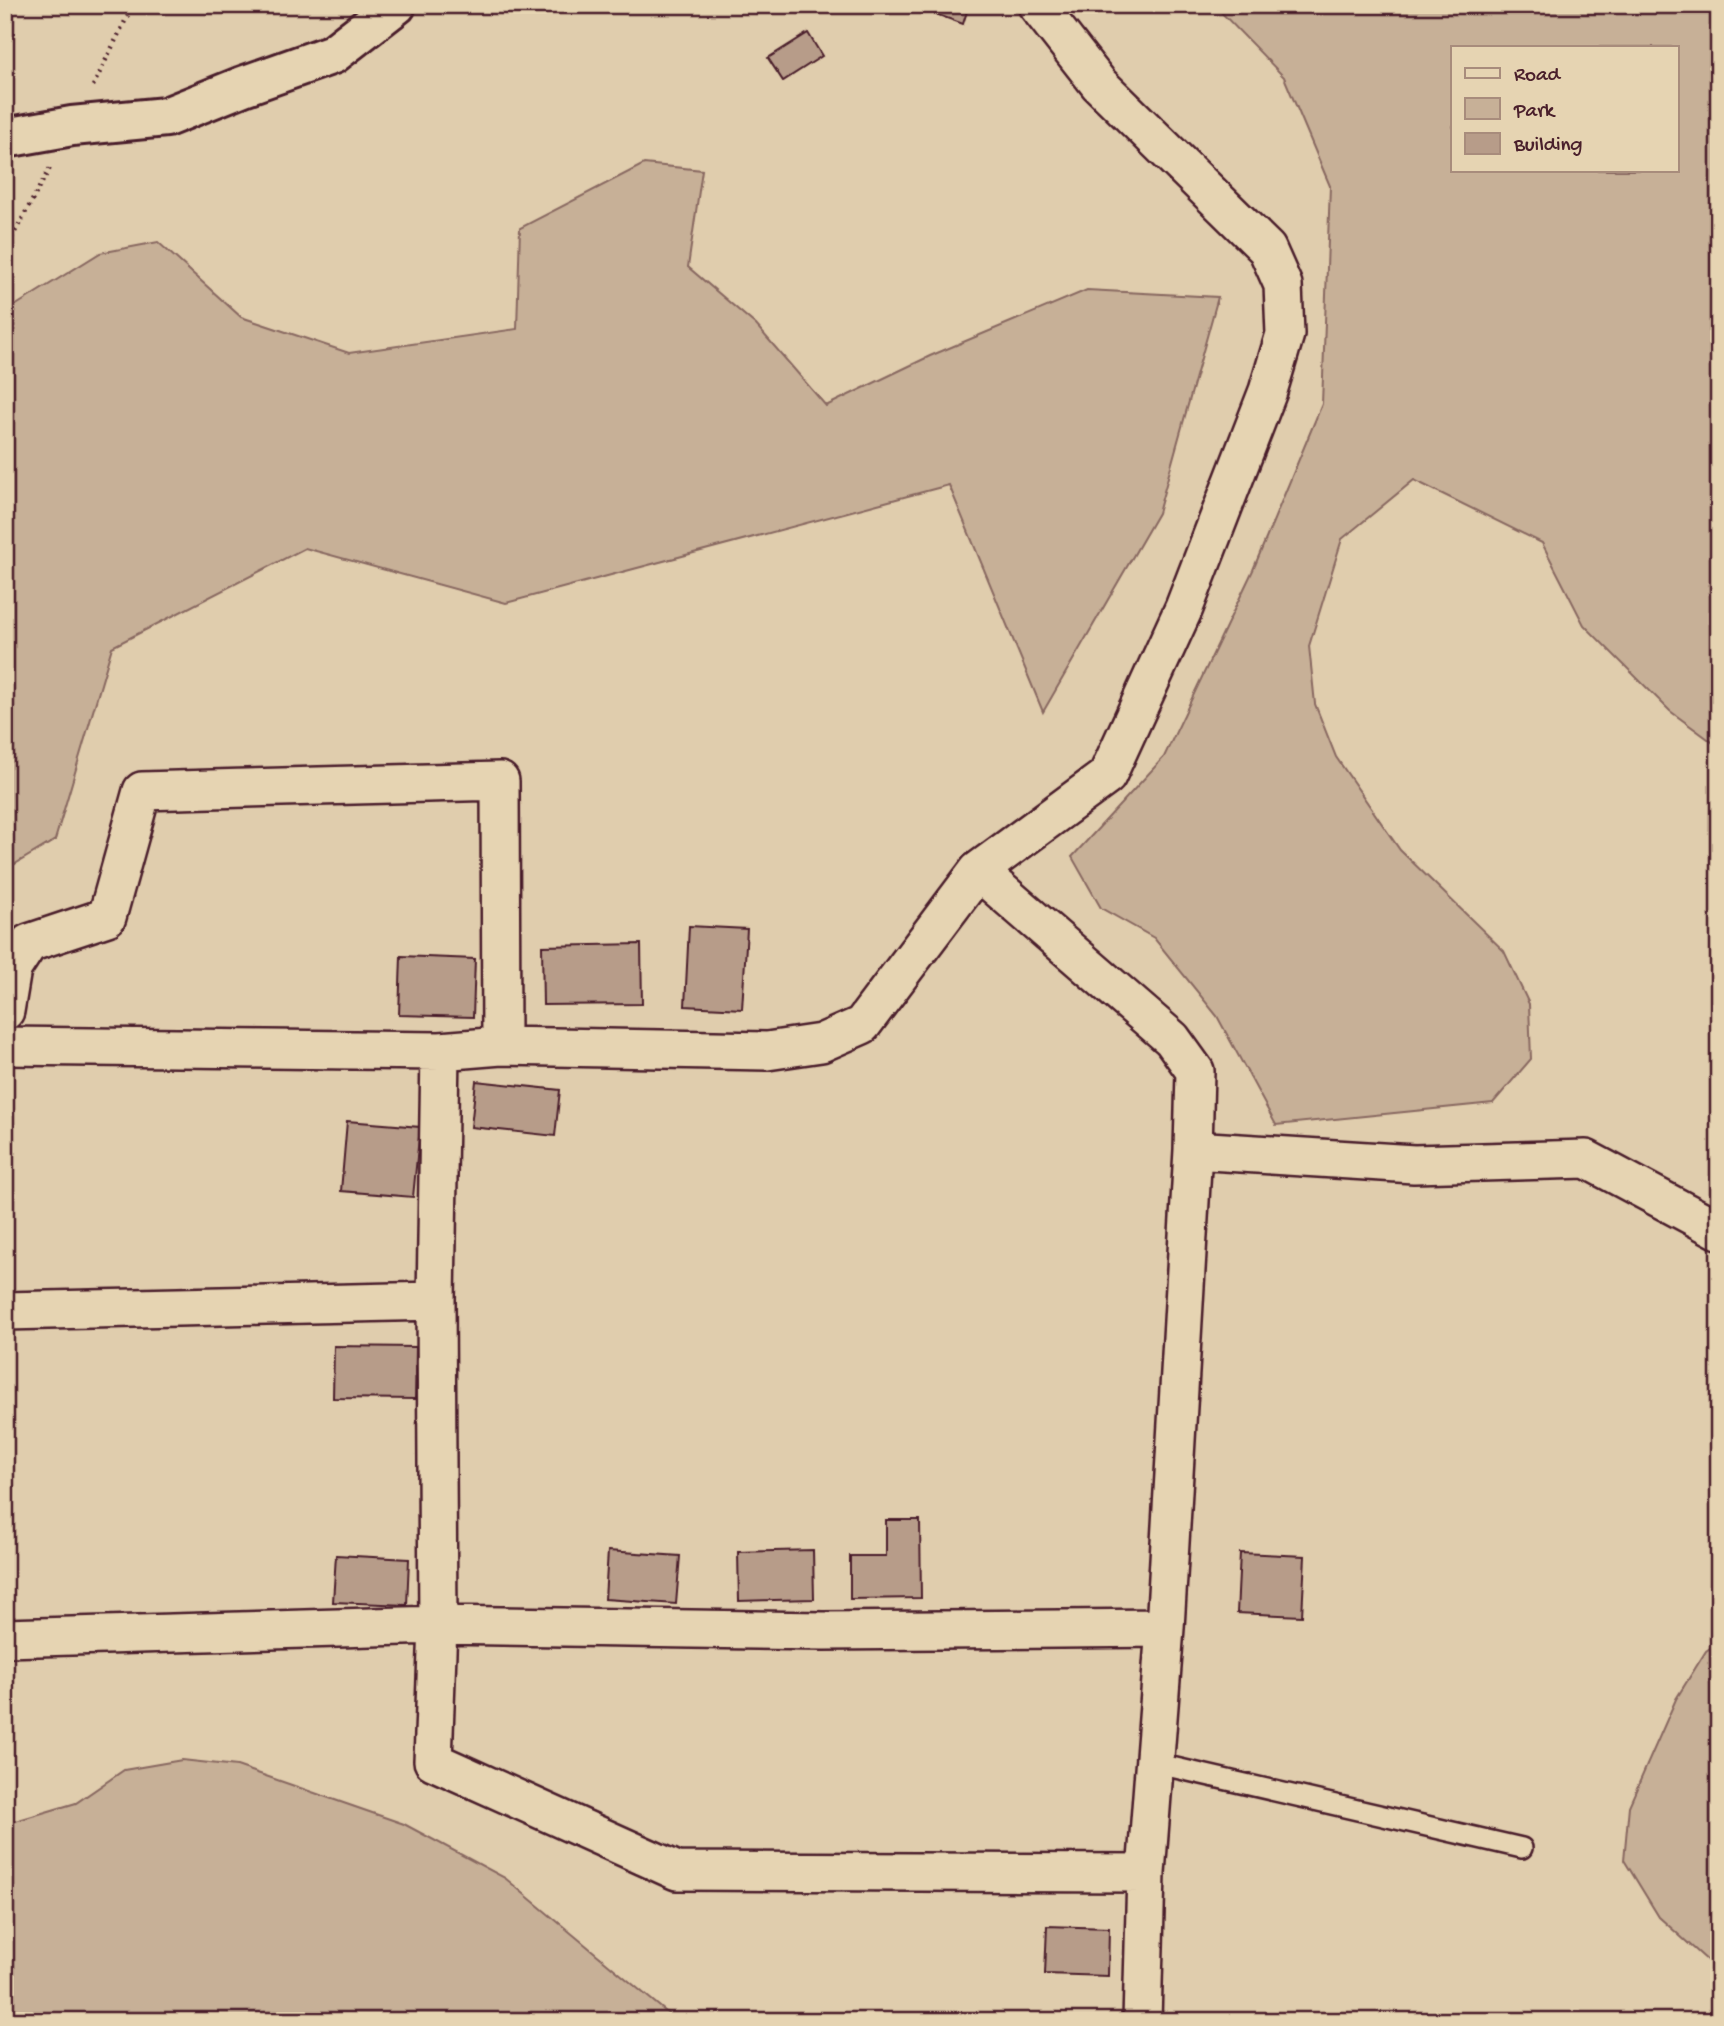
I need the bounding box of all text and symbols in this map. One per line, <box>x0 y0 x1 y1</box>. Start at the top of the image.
legend <box>1451 46 1678 172</box>
text: Road <box>1514 64 1562 89</box>
text: Park <box>1513 100 1557 125</box>
text: Building <box>1513 134 1583 159</box>

